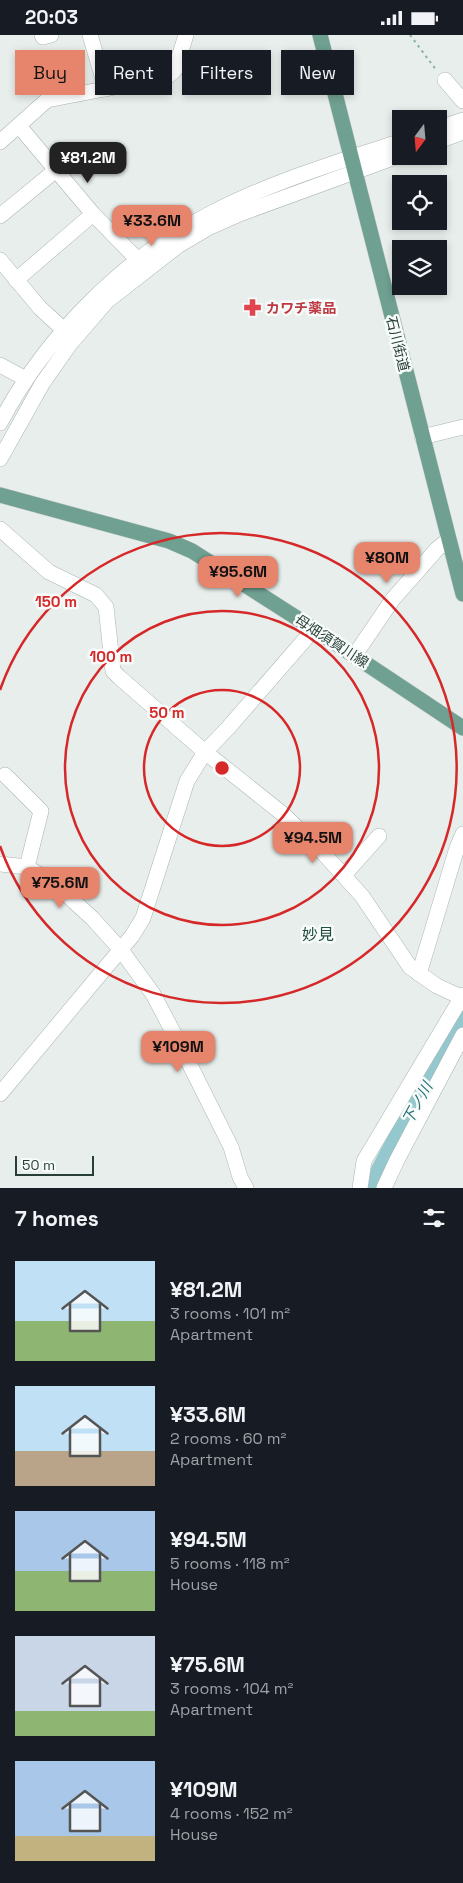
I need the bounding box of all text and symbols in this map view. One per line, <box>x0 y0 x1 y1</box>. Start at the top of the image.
text: 20:03 <box>25 5 78 30</box>
chip: Buy <box>15 50 85 95</box>
chip: Rent <box>95 50 172 95</box>
chip: Filters <box>182 50 271 95</box>
chip: New <box>281 50 354 95</box>
north arrow <box>392 110 448 165</box>
map controls <box>392 110 447 295</box>
pin: ¥81.2M <box>47 141 129 184</box>
text: ¥81.2M <box>60 147 116 168</box>
button: locate <box>392 175 447 230</box>
pin: ¥33.6M <box>111 205 193 247</box>
text: ¥33.6M <box>123 210 181 231</box>
button: layers <box>392 240 447 295</box>
pharmacy icon: カワチ薬品 <box>242 298 262 318</box>
place label: カワチ薬品 <box>266 299 336 317</box>
street label: 石川街道 <box>382 315 414 373</box>
pin: ¥80M <box>357 541 417 584</box>
text: ¥80M <box>365 547 409 568</box>
pin: ¥95.6M <box>197 555 279 598</box>
text: ¥95.6M <box>209 561 267 582</box>
text: 150 m <box>35 592 77 611</box>
street label: 母畑須賀川線 <box>292 611 372 671</box>
text: 100 m <box>90 647 132 666</box>
text: 50 m <box>149 703 185 722</box>
centre of rings <box>213 759 231 777</box>
pin: ¥94.5M <box>272 821 354 864</box>
text: ¥94.5M <box>284 827 342 848</box>
pin: ¥75.6M <box>19 867 101 909</box>
text: ¥75.6M <box>32 872 89 893</box>
district label: 妙見 <box>302 924 334 945</box>
pin: ¥109M <box>143 1031 213 1073</box>
text: ¥109M <box>152 1036 204 1057</box>
water label: 下ノ川 <box>398 1077 437 1127</box>
scale bar <box>15 1153 94 1176</box>
text: 50 m <box>22 1156 55 1174</box>
icon: filters <box>420 1204 448 1232</box>
text: 7 homes <box>15 1205 99 1232</box>
text: ¥81.2M <box>170 1276 242 1303</box>
icon: home <box>55 1281 115 1341</box>
text: 3 rooms · 101 m² <box>170 1303 290 1324</box>
text: Apartment <box>170 1324 253 1345</box>
text: ¥33.6M <box>170 1401 246 1428</box>
icon: home <box>55 1406 115 1466</box>
text: 2 rooms · 60 m² <box>170 1428 286 1449</box>
text: Apartment <box>170 1449 253 1470</box>
text: ¥94.5M <box>170 1526 247 1553</box>
icon: home <box>55 1531 115 1591</box>
text: 5 rooms · 118 m² <box>170 1553 290 1574</box>
text: House <box>170 1574 218 1595</box>
text: ¥75.6M <box>170 1651 245 1678</box>
icon: home <box>55 1656 115 1716</box>
text: 3 rooms · 104 m² <box>170 1678 293 1699</box>
text: Apartment <box>170 1699 253 1720</box>
text: ¥109M <box>170 1776 238 1803</box>
icon: home <box>55 1781 115 1841</box>
text: 4 rooms · 152 m² <box>170 1803 293 1824</box>
text: House <box>170 1824 218 1845</box>

